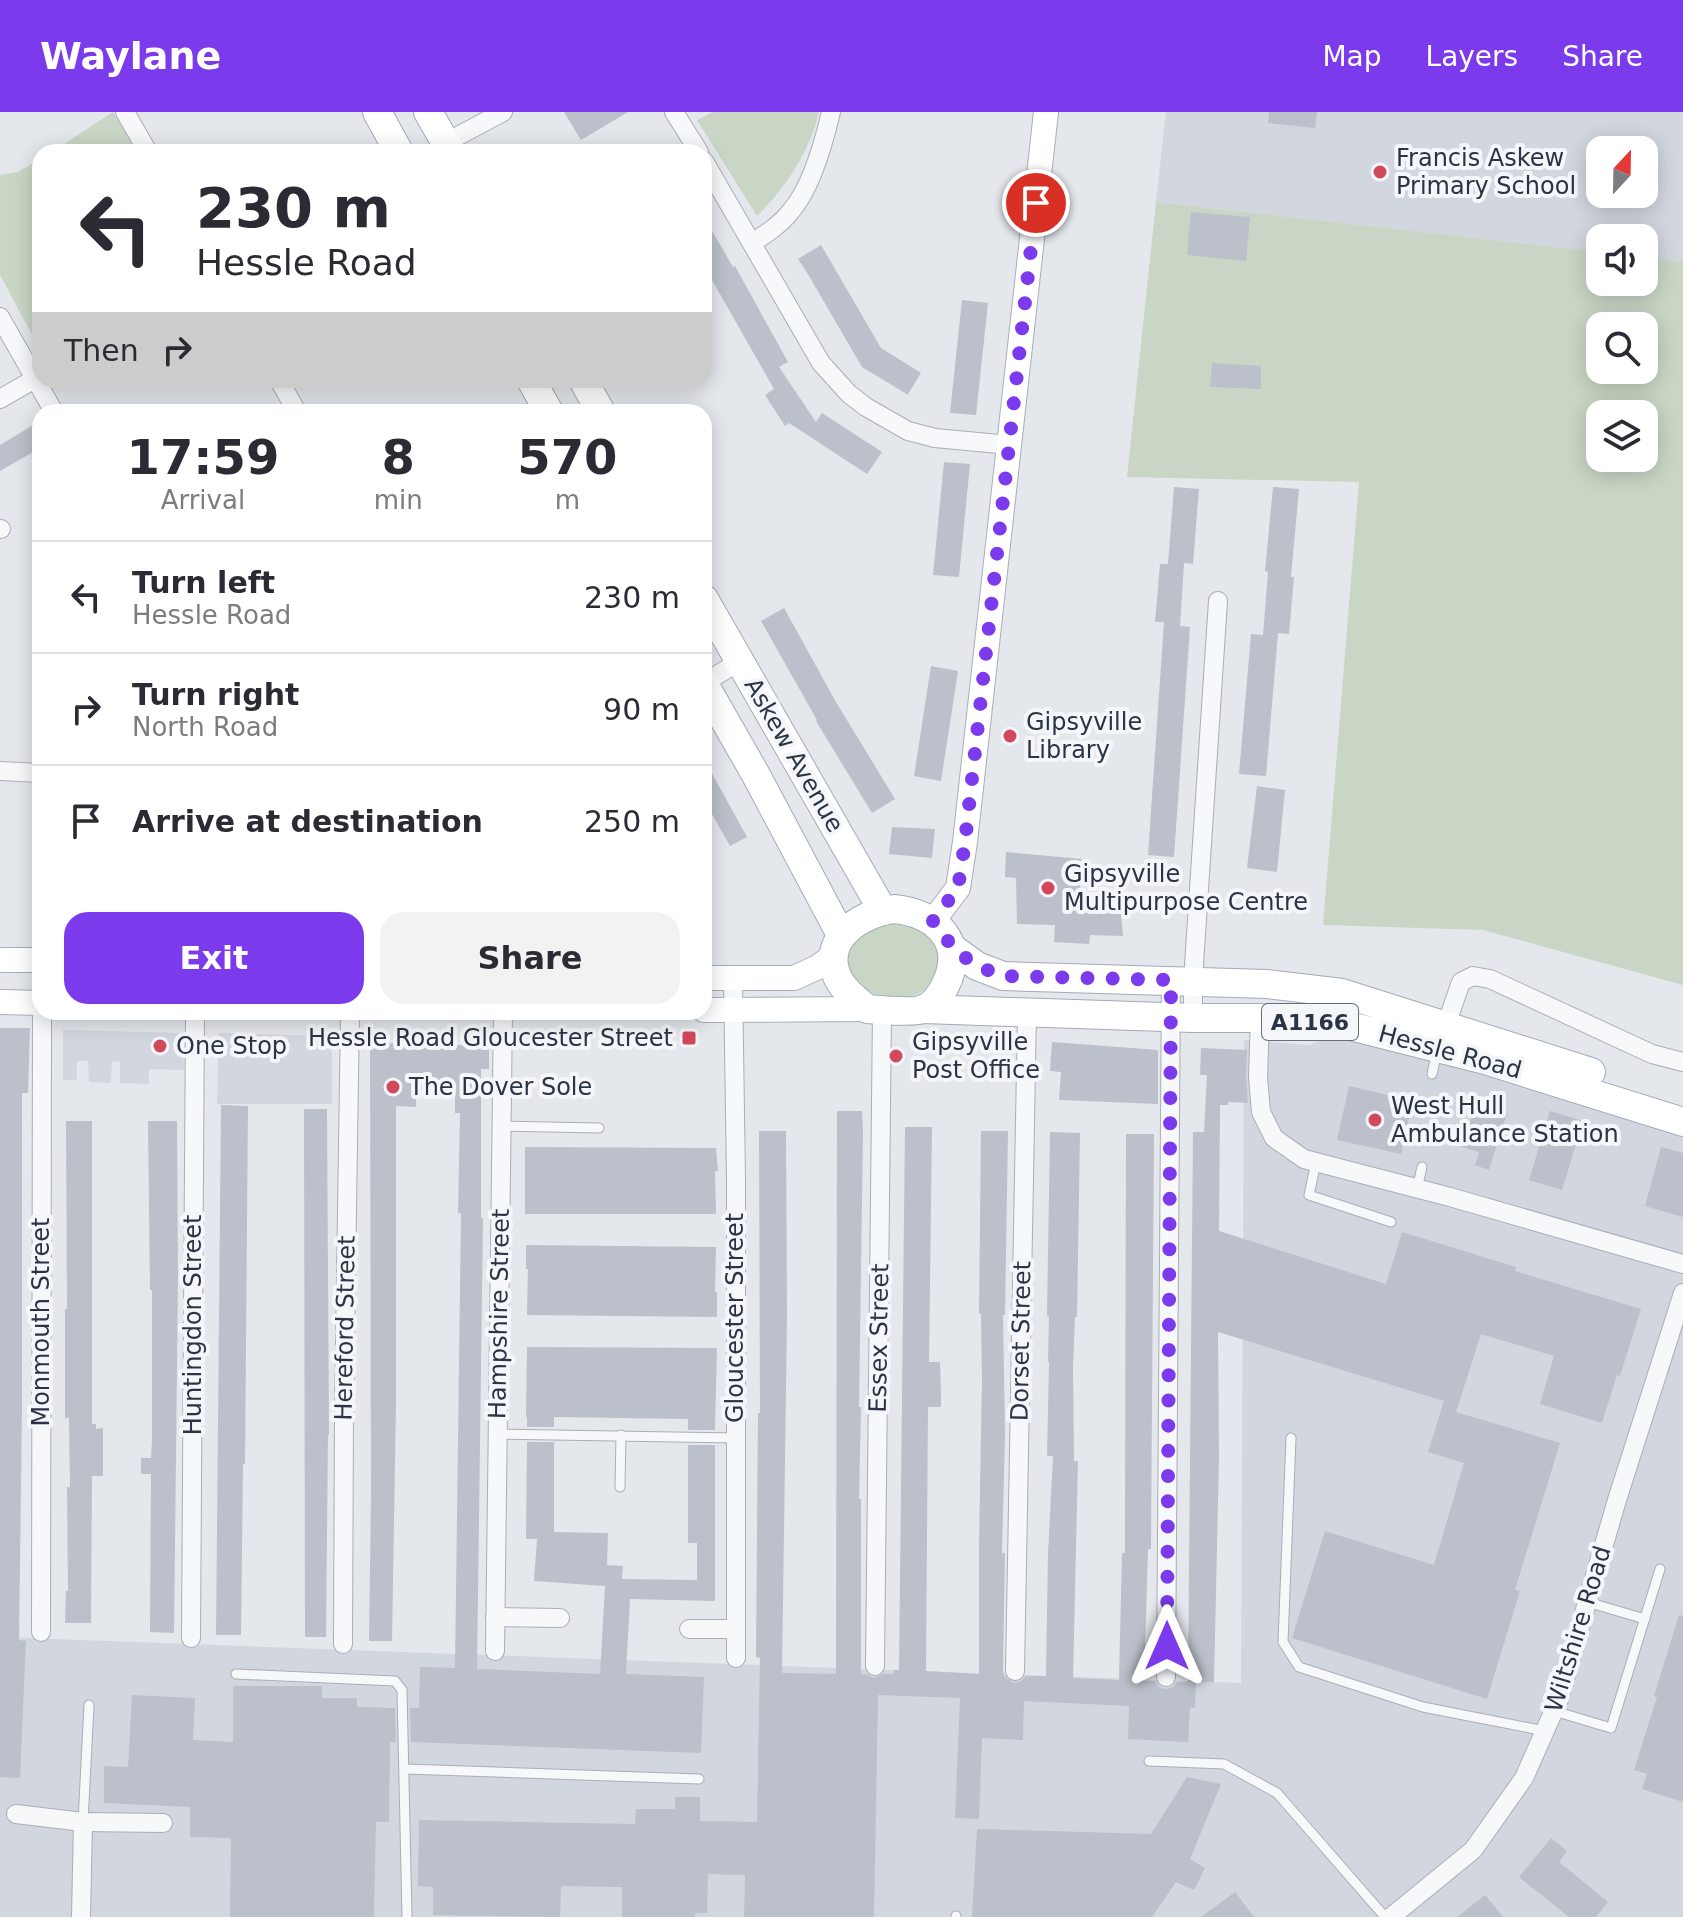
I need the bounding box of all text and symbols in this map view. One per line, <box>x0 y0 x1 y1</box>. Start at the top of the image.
text: Waylane <box>40 34 221 78</box>
text: Map <box>1322 40 1382 73</box>
text: Layers <box>1426 40 1518 73</box>
text: Share <box>1562 40 1643 73</box>
north arrow <box>1586 136 1658 208</box>
map controls <box>1586 136 1658 472</box>
place label: Francis Askew Primary School <box>1396 144 1576 200</box>
marker: Francis Askew Primary School <box>1371 163 1389 181</box>
pin <box>1002 169 1070 237</box>
text: 230 m <box>196 175 391 240</box>
icon: left <box>64 176 168 280</box>
icon: arrive <box>1014 181 1058 225</box>
button: sound <box>1586 224 1658 296</box>
text: Hessle Road <box>196 242 417 283</box>
button: search <box>1586 312 1658 384</box>
icon: right <box>155 328 199 372</box>
text: Then <box>64 333 139 368</box>
button: layers <box>1586 400 1658 472</box>
text: 17:59 <box>126 429 279 485</box>
text: 8 <box>382 429 415 485</box>
text: 570 <box>517 429 617 485</box>
text: Arrival <box>161 485 245 515</box>
text: min <box>374 485 423 515</box>
text: m <box>555 485 580 515</box>
text: Turn left <box>132 565 275 600</box>
icon: left <box>64 575 108 619</box>
text: 230 m <box>584 580 680 615</box>
text: Hessle Road <box>132 600 291 630</box>
street label: Askew Avenue <box>739 673 849 837</box>
text: Turn right <box>132 677 299 712</box>
icon: right <box>64 687 108 731</box>
text: 90 m <box>603 692 680 727</box>
place label: Gipsyville Library <box>1026 708 1142 764</box>
text: North Road <box>132 712 278 742</box>
marker: Gipsyville Library <box>1001 727 1019 745</box>
icon: arrive <box>64 799 108 843</box>
text: Arrive at destination <box>132 804 483 839</box>
text: 250 m <box>584 804 680 839</box>
place label: Gipsyville Multipurpose Centre <box>1064 860 1308 916</box>
marker: Gipsyville Multipurpose Centre <box>1039 879 1057 897</box>
button: Exit <box>64 912 364 1004</box>
button: Share <box>380 912 680 1004</box>
road number: A1166 <box>1262 1004 1358 1040</box>
street label: Hessle Road <box>1375 1019 1525 1085</box>
place label: Hessle Road Gloucester Street <box>308 1024 673 1052</box>
place label: Gipsyville Post Office <box>912 1028 1040 1084</box>
marker: Hessle Road Gloucester Street <box>680 1029 698 1047</box>
place label: One Stop <box>176 1032 287 1060</box>
marker: One Stop <box>151 1037 169 1055</box>
marker: Gipsyville Post Office <box>887 1047 905 1065</box>
place label: The Dover Sole <box>408 1073 592 1101</box>
marker: The Dover Sole <box>384 1078 402 1096</box>
place label: West Hull Ambulance Station <box>1391 1092 1619 1148</box>
marker: West Hull Ambulance Station <box>1366 1111 1384 1129</box>
street label: Hampshire Street <box>483 1209 515 1419</box>
street label: Gloucester Street <box>721 1213 749 1423</box>
street label: Huntingdon Street <box>179 1215 207 1435</box>
street label: Monmouth Street <box>27 1217 55 1427</box>
street label: Hereford Street <box>329 1235 361 1421</box>
street label: Dorset Street <box>1006 1261 1036 1421</box>
street label: Essex Street <box>864 1263 894 1413</box>
street label: Wiltshire Road <box>1539 1543 1617 1715</box>
position arrow <box>1125 1604 1209 1688</box>

